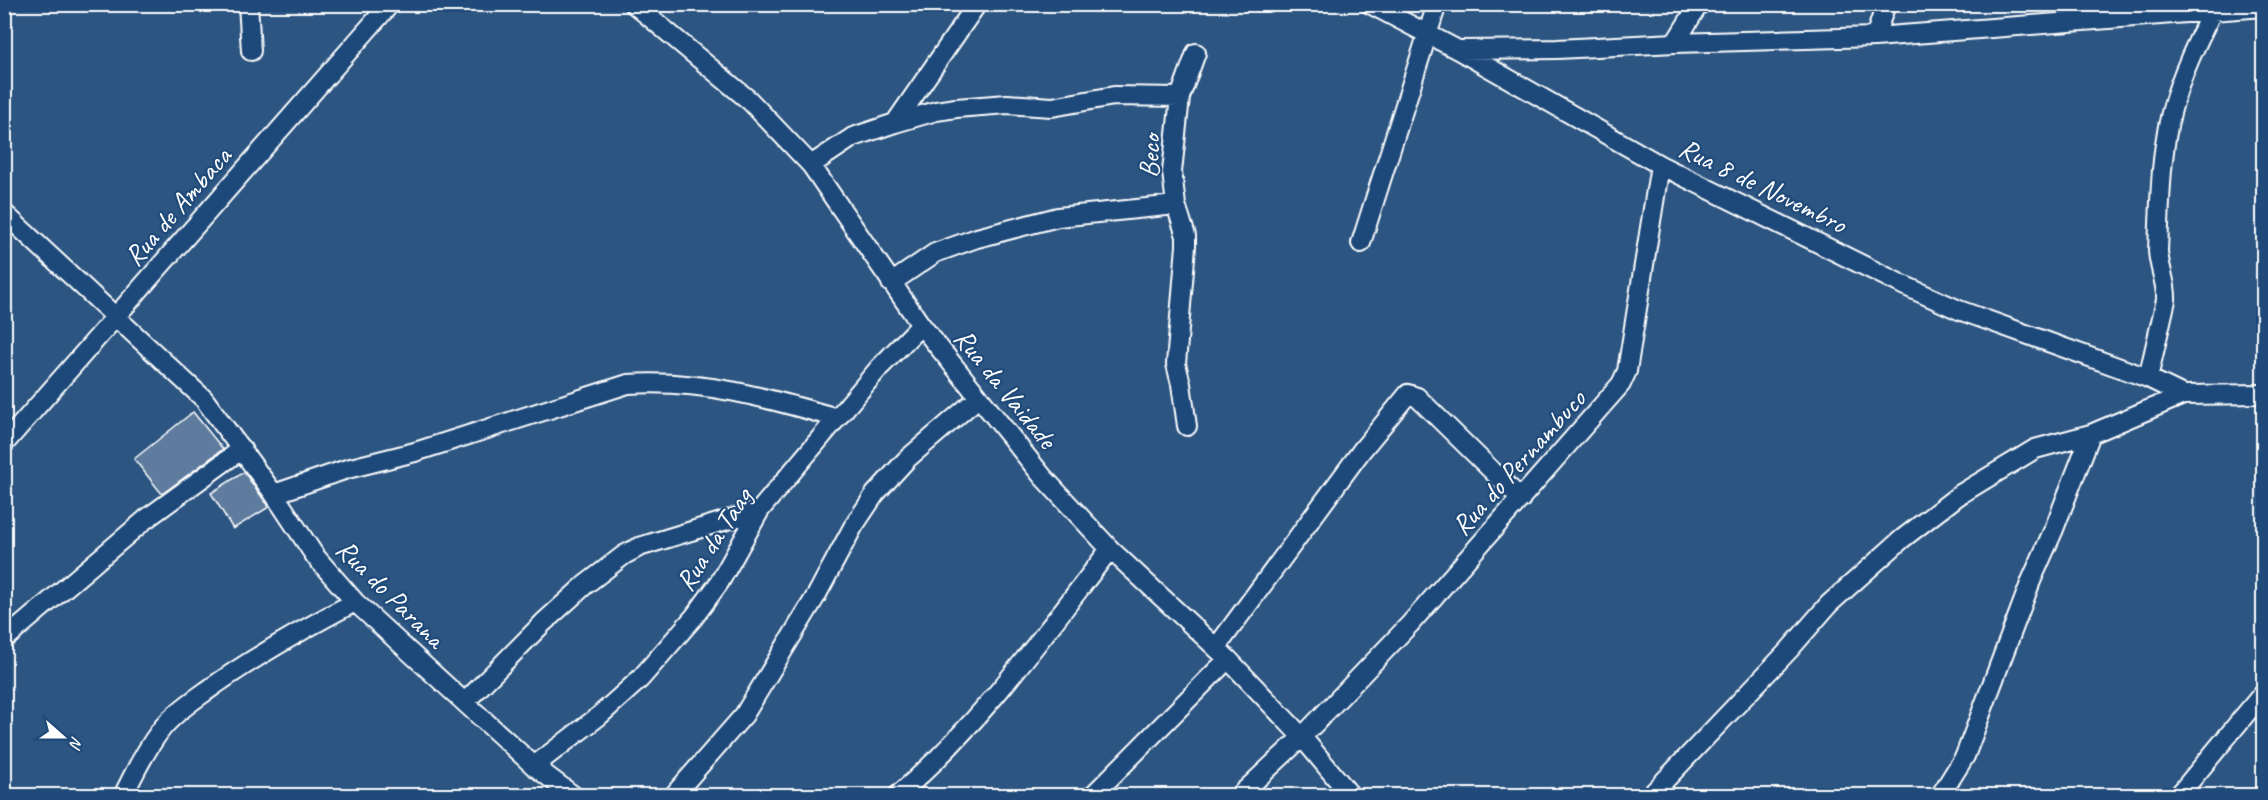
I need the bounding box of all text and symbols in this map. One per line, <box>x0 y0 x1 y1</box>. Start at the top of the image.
street label: Beco <box>1131 130 1168 179</box>
street label: Rua 8 de Novembro <box>1673 130 1854 242</box>
street label: Rua de Ambaca <box>116 138 240 273</box>
street label: Rua da Vaidade <box>947 321 1066 457</box>
street label: Rua do Pernambuco <box>1444 381 1594 542</box>
street label: Rua da Taag <box>667 480 761 597</box>
street label: Rua do Parana <box>329 532 454 657</box>
north arrow <box>33 707 93 767</box>
text: N <box>64 734 87 753</box>

